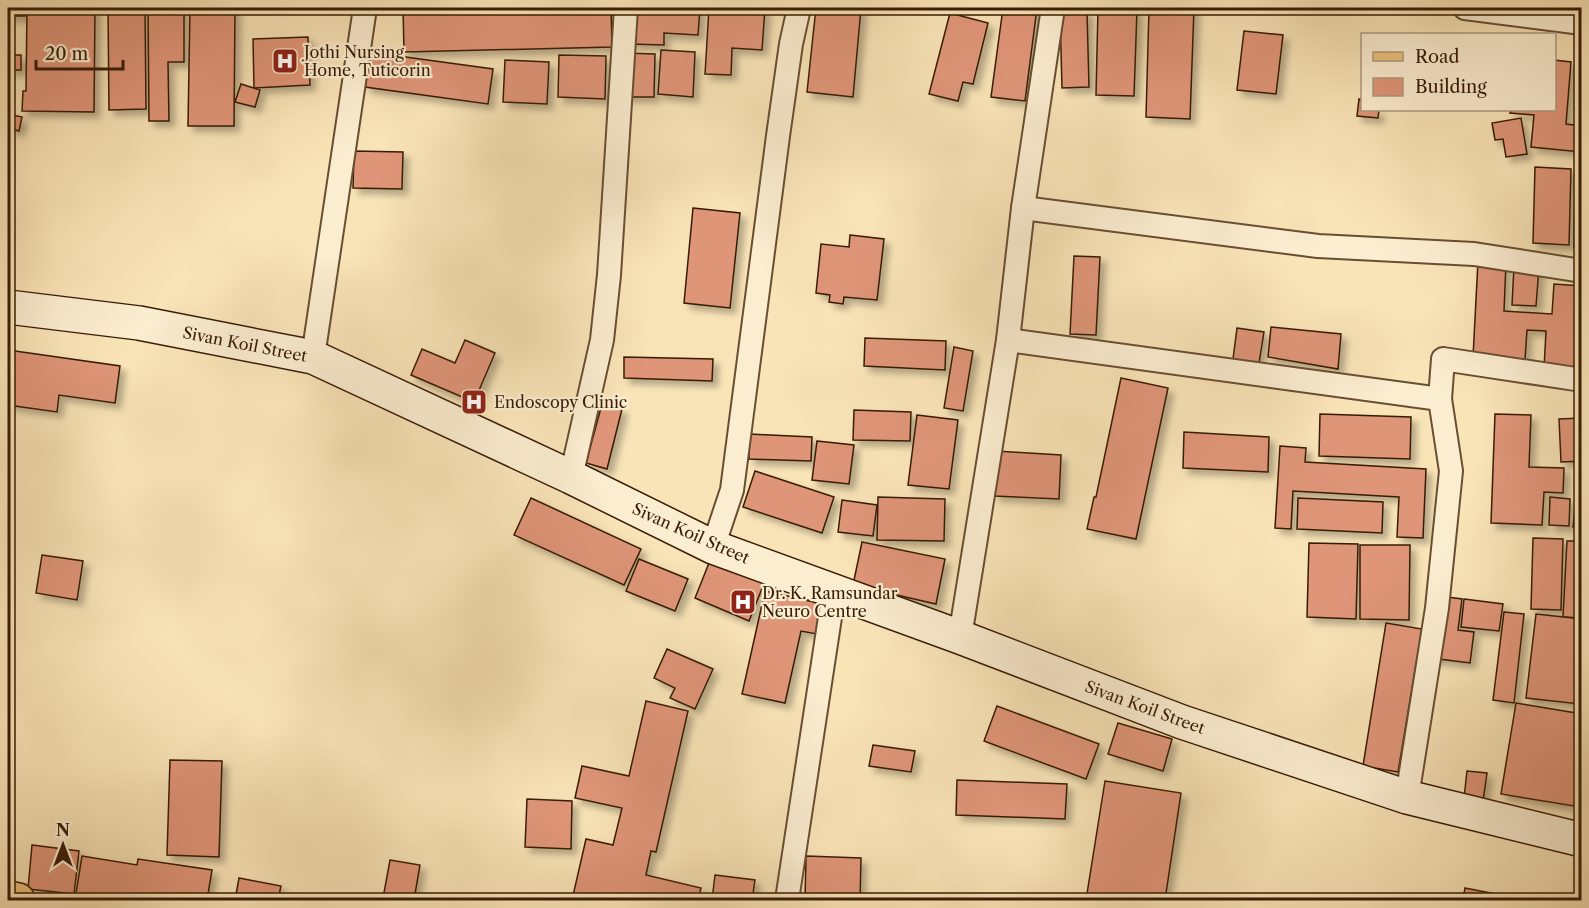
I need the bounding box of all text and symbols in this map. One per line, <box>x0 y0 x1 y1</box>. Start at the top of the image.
scale bar <box>36 33 123 71</box>
legend <box>1361 33 1556 111</box>
place label: Jothi Nursing Home, Tuticorin <box>301 42 431 80</box>
text: 20 m <box>45 43 89 65</box>
hospital icon: Jothi Nursing Home, Tuticorin <box>270 46 300 76</box>
text: Road <box>1415 46 1460 68</box>
text: Building <box>1415 76 1487 98</box>
street label: Sivan Koil Street <box>181 322 309 366</box>
hospital icon: Endoscopy Clinic <box>459 387 489 417</box>
place label: Endoscopy Clinic <box>494 392 627 412</box>
street label: Sivan Koil Street <box>629 498 753 568</box>
place label: Dr. K. Ramsundar Neuro Centre <box>762 583 898 621</box>
hospital icon: Dr. K. Ramsundar Neuro Centre <box>728 587 758 617</box>
street label: Sivan Koil Street <box>1082 676 1208 738</box>
north arrow <box>33 815 93 875</box>
text: N <box>56 820 70 840</box>

